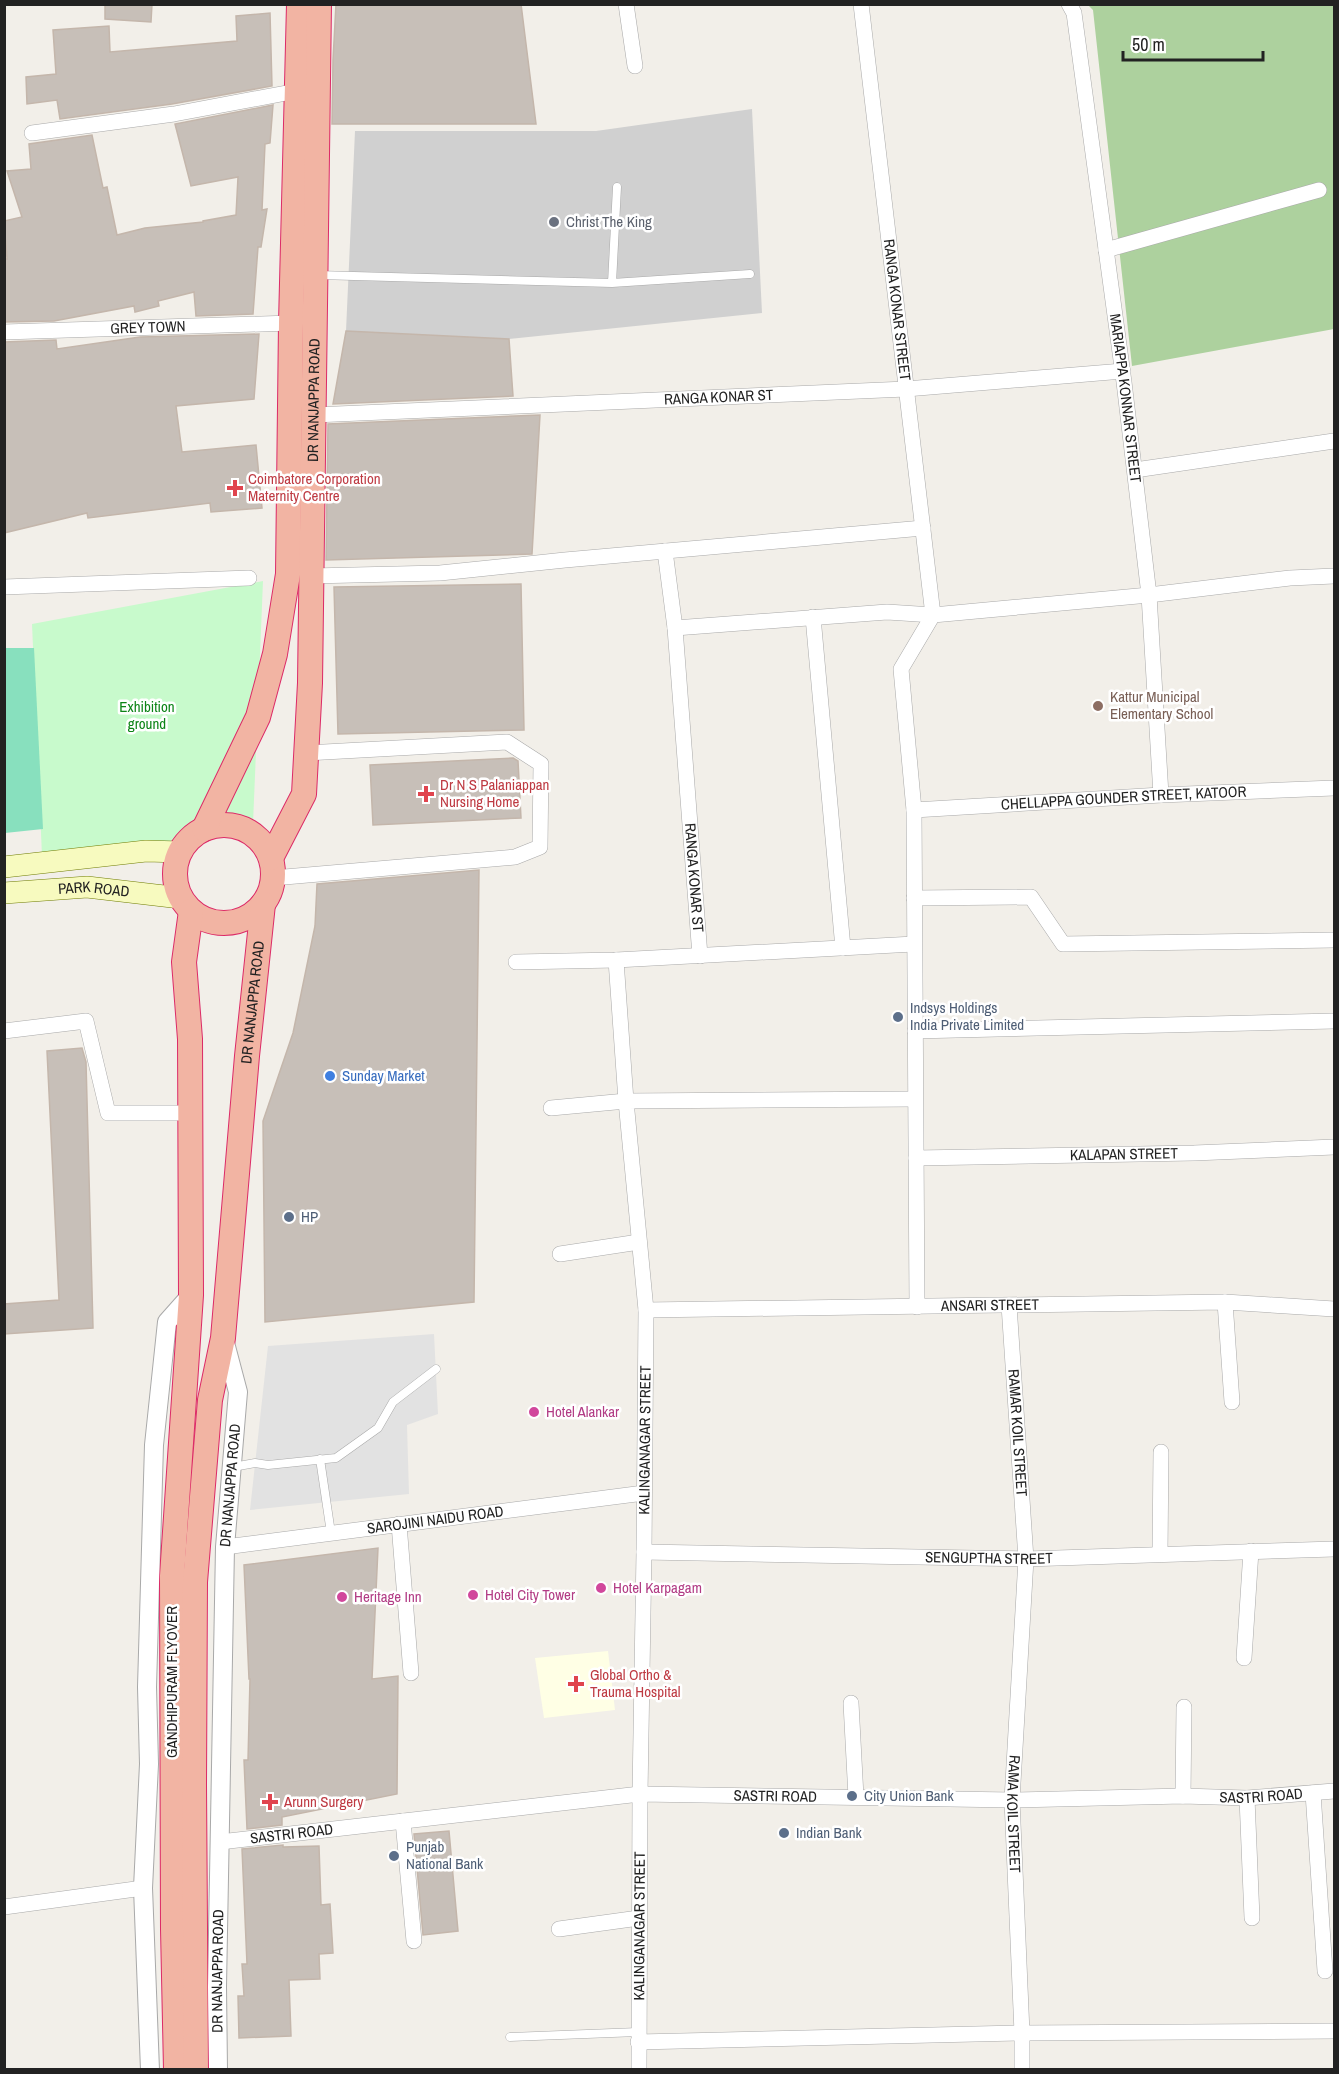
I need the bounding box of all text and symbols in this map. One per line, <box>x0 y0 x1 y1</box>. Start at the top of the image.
scale bar <box>1123 24 1262 62</box>
text: 50 m <box>1132 32 1165 57</box>
place label: Christ The King <box>566 211 652 232</box>
marker: Christ The King <box>547 215 561 229</box>
street label: RANGA KONAR STREET <box>879 238 916 382</box>
street label: MARIAPPA KONNAR STREET <box>1105 312 1147 484</box>
street label: GREY TOWN <box>110 315 186 339</box>
street label: DR NANJAPPA ROAD <box>302 338 325 462</box>
street label: RANGA KONAR ST <box>663 384 774 410</box>
place label: Coimbatore Corporation Maternity Centre <box>248 468 381 506</box>
marker: Coimbatore Corporation Maternity Centre <box>226 479 244 497</box>
place label: Kattur Municipal Elementary School <box>1110 686 1213 724</box>
park label: Exhibition ground <box>119 696 175 734</box>
marker: Kattur Municipal Elementary School <box>1091 699 1105 713</box>
place label: Dr N S Palaniappan Nursing Home <box>440 774 549 812</box>
street label: CHELLAPPA GOUNDER STREET, KATOOR <box>1000 781 1247 815</box>
marker: Dr N S Palaniappan Nursing Home <box>417 785 435 803</box>
street label: RANGA KONAR ST <box>680 822 709 933</box>
street label: PARK ROAD <box>57 876 131 902</box>
street label: DR NANJAPPA ROAD <box>235 940 269 1065</box>
place label: Indsys Holdings India Private Limited <box>910 997 1024 1035</box>
marker: Indsys Holdings India Private Limited <box>891 1010 905 1024</box>
place label: Sunday Market <box>342 1065 425 1086</box>
marker: Sunday Market <box>323 1069 337 1083</box>
street label: KALAPAN STREET <box>1070 1142 1179 1165</box>
place label: HP <box>301 1206 318 1227</box>
marker: HP <box>282 1210 296 1224</box>
street label: ANSARI STREET <box>940 1294 1040 1316</box>
street label: KALINGANAGAR STREET <box>633 1365 656 1515</box>
street label: RAMAR KOIL STREET <box>1003 1368 1033 1497</box>
place label: Hotel Alankar <box>546 1401 619 1422</box>
marker: Hotel Alankar <box>527 1405 541 1419</box>
street label: DR NANJAPPA ROAD <box>214 1423 245 1548</box>
street label: SAROJINI NAIDU ROAD <box>366 1500 505 1539</box>
street label: SENGUPTHA STREET <box>925 1546 1054 1569</box>
place label: Hotel Karpagam <box>613 1577 702 1598</box>
marker: Hotel Karpagam <box>594 1581 608 1595</box>
place label: Hotel City Tower <box>485 1584 575 1605</box>
place label: Heritage Inn <box>354 1586 422 1607</box>
marker: Hotel City Tower <box>466 1588 480 1602</box>
marker: Heritage Inn <box>335 1590 349 1604</box>
street label: GANDHIPURAM FLYOVER <box>161 1606 182 1758</box>
place label: Global Ortho & Trauma Hospital <box>590 1664 680 1702</box>
marker: Global Ortho & Trauma Hospital <box>567 1675 585 1693</box>
street label: RAMA KOIL STREET <box>1002 1755 1026 1874</box>
street label: SASTRI ROAD <box>1219 1783 1304 1808</box>
street label: SASTRI ROAD <box>733 1785 817 1807</box>
place label: City Union Bank <box>864 1785 954 1806</box>
marker: City Union Bank <box>845 1789 859 1803</box>
place label: Arunn Surgery <box>283 1791 364 1812</box>
marker: Arunn Surgery <box>261 1793 279 1811</box>
street label: SASTRI ROAD <box>249 1818 334 1848</box>
place label: Indian Bank <box>796 1822 863 1843</box>
marker: Indian Bank <box>777 1826 791 1840</box>
place label: Punjab National Bank <box>406 1836 484 1874</box>
marker: Punjab National Bank <box>387 1849 401 1863</box>
street label: KALINGANAGAR STREET <box>628 1851 650 2001</box>
street label: DR NANJAPPA ROAD <box>206 1909 228 2033</box>

